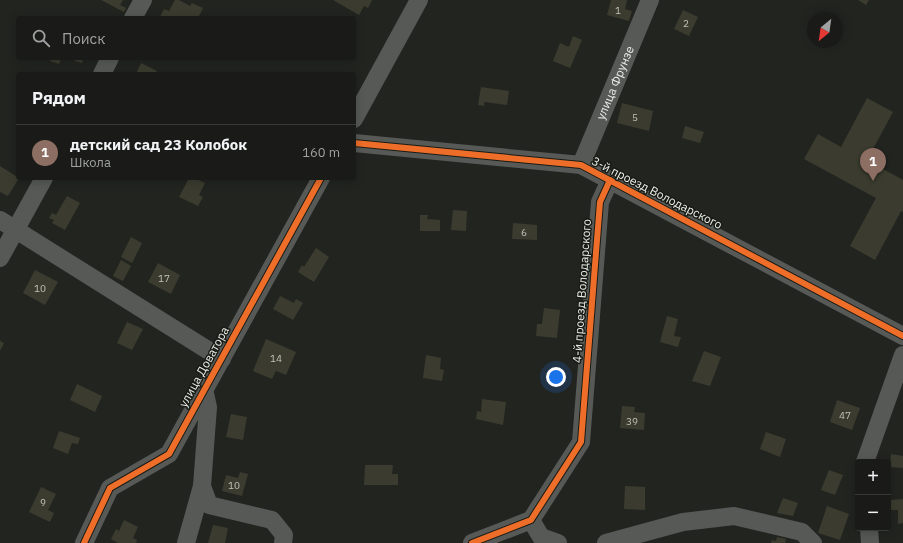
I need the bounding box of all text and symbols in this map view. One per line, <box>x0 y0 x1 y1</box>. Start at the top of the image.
house number: 1 <box>615 4 621 17</box>
north arrow <box>807 12 843 48</box>
search box <box>16 16 356 60</box>
house number: 2 <box>683 17 689 30</box>
icon: search <box>30 27 52 49</box>
text: Поиск <box>62 29 105 48</box>
street label: улица Фрунзе <box>593 43 637 122</box>
text: Рядом <box>32 87 86 109</box>
house number: 5 <box>632 111 638 124</box>
text: детский сад 23 Колобок <box>70 135 247 154</box>
text: 1 <box>41 144 49 161</box>
text: 160 m <box>302 144 340 161</box>
pin: 1 <box>860 148 886 181</box>
street label: 3-й проезд Володарского <box>589 153 725 232</box>
text: Школа <box>70 154 111 171</box>
street label: 4-й проезд Володарского <box>569 218 594 364</box>
house number: 6 <box>521 226 527 239</box>
house number: 17 <box>158 272 170 285</box>
house number: 10 <box>34 282 46 295</box>
street label: улица Доватора <box>175 323 232 410</box>
house number: 14 <box>270 352 282 365</box>
your location <box>546 367 566 387</box>
house number: 47 <box>839 409 851 422</box>
house number: 39 <box>626 415 638 428</box>
map controls <box>855 459 891 531</box>
button: + <box>855 459 891 495</box>
house number: 10 <box>228 479 240 492</box>
button: − <box>855 495 891 531</box>
house number: 9 <box>40 496 46 509</box>

